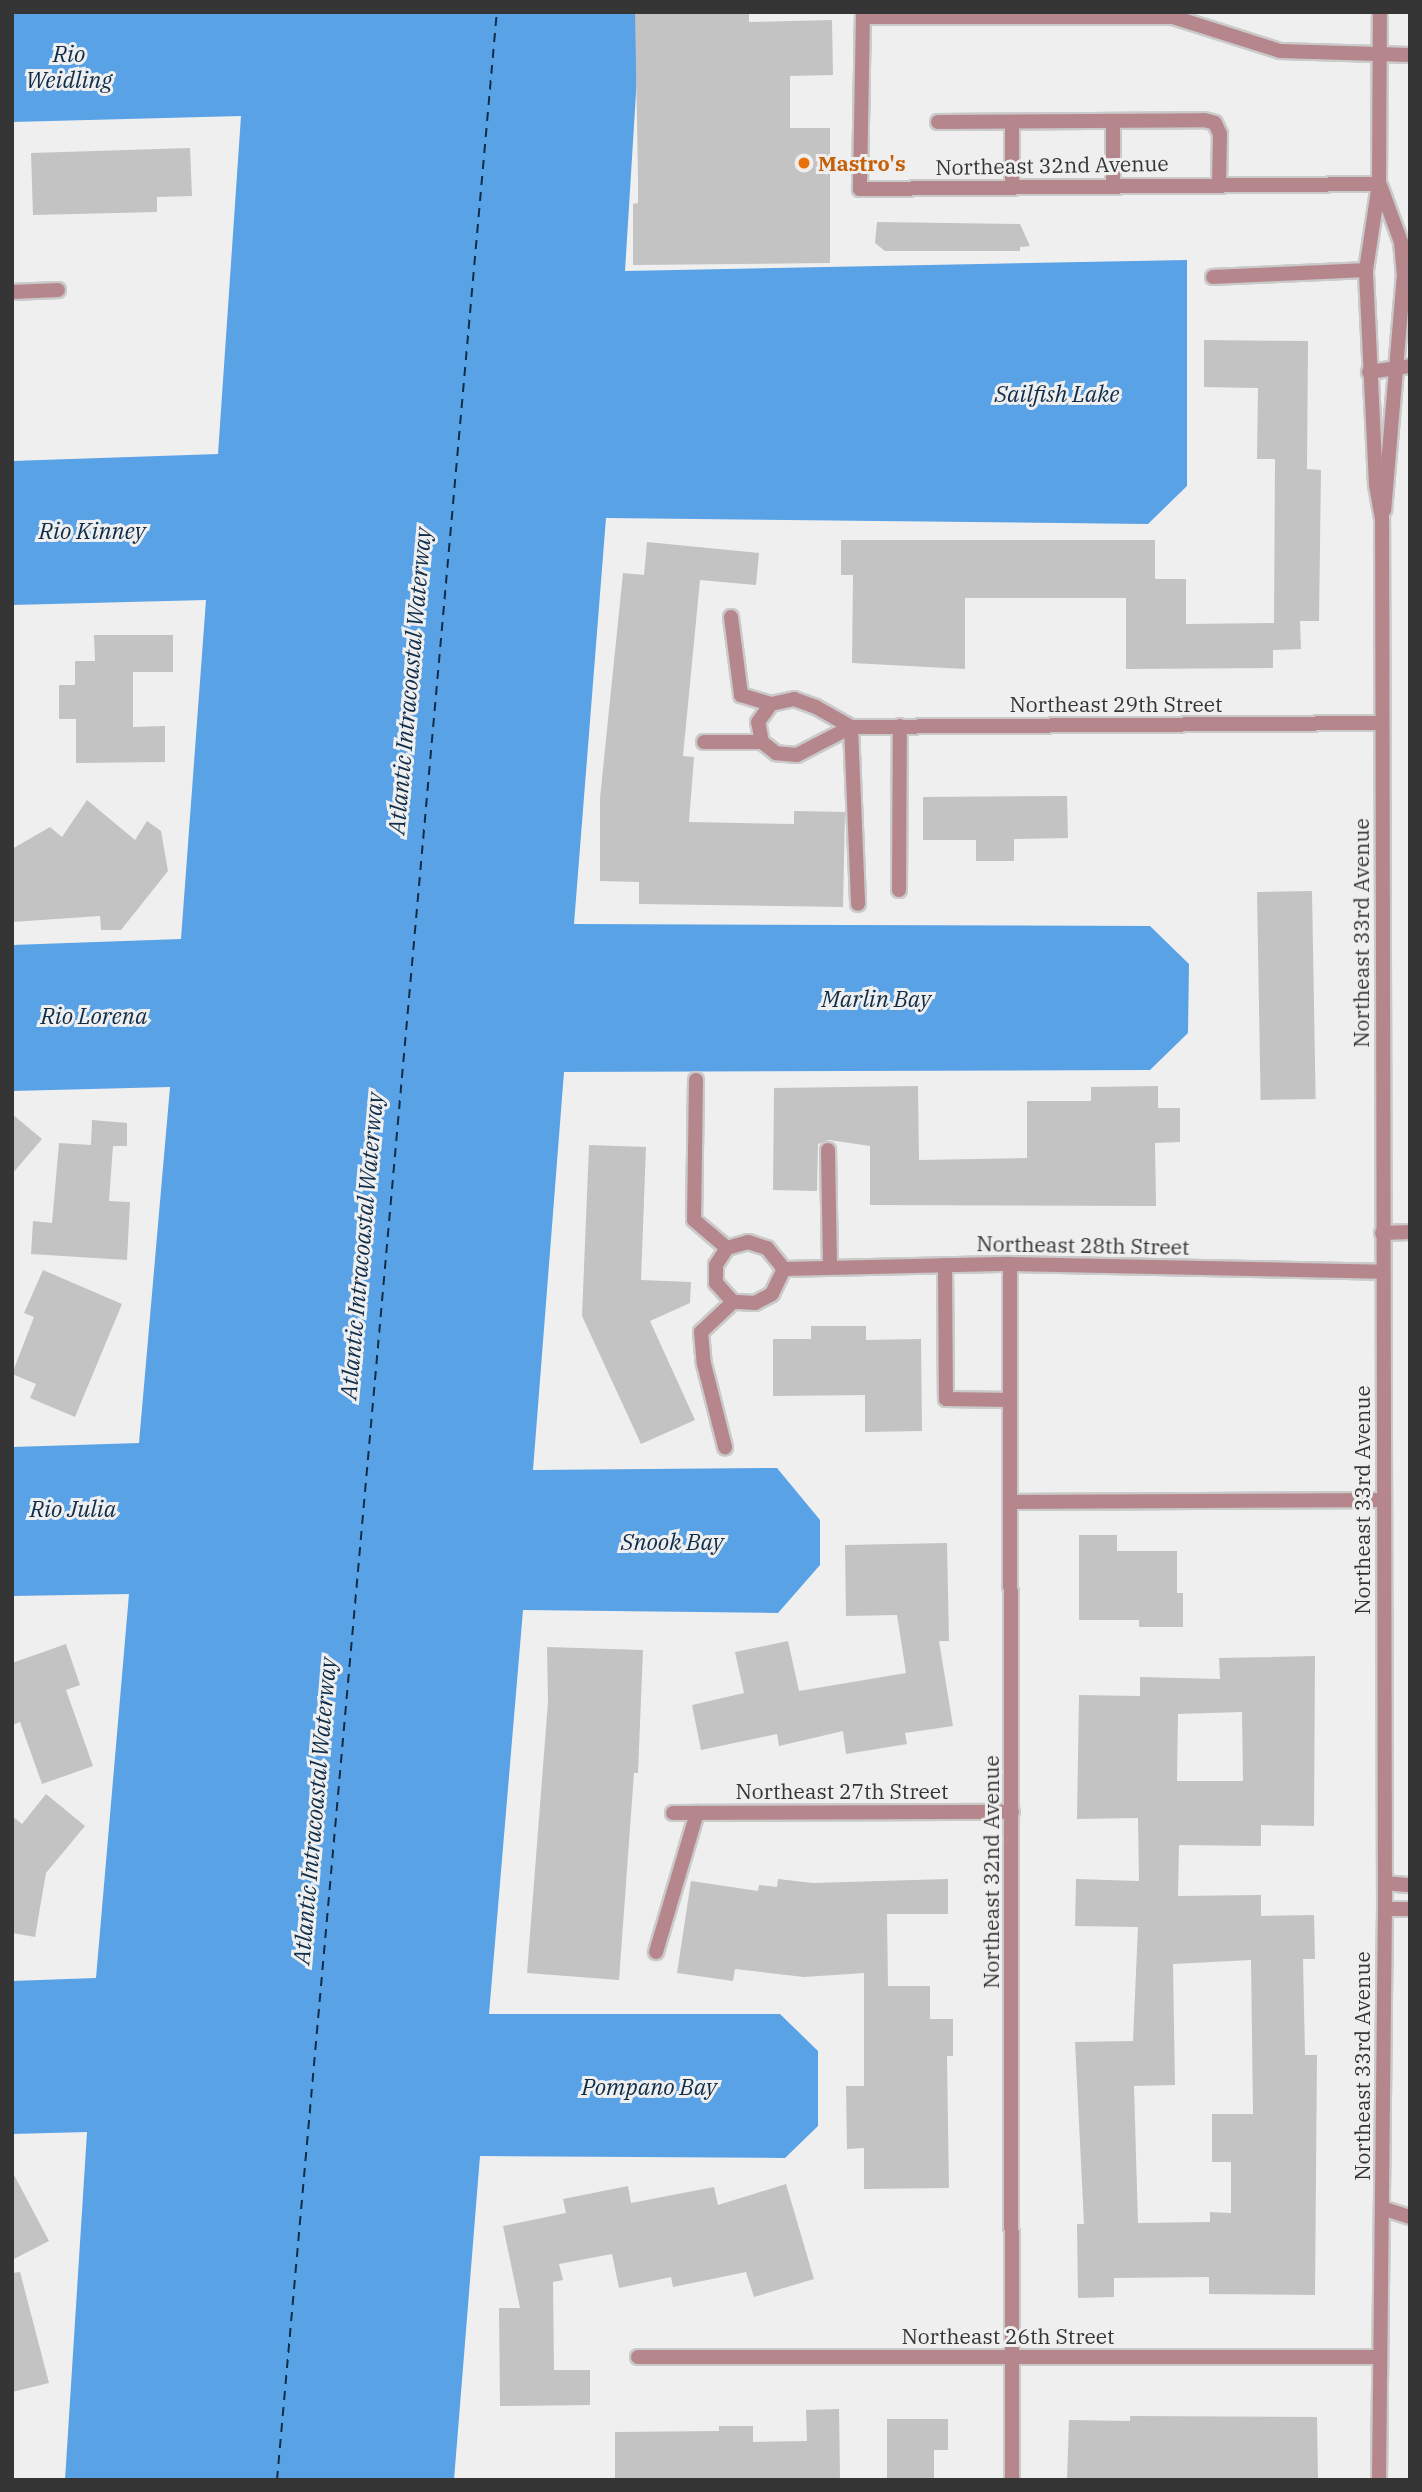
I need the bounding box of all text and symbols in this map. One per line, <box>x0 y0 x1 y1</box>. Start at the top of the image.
water label: Rio Weidling <box>26 39 112 93</box>
place label: Mastro's <box>818 150 906 176</box>
street label: Northeast 32nd Avenue <box>935 150 1169 180</box>
marker: Mastro's <box>796 155 812 171</box>
water label: Sailfish Lake <box>994 379 1120 407</box>
water label: Rio Kinney <box>39 516 145 544</box>
water label: Atlantic Intracoastal Waterway <box>382 527 436 835</box>
street label: Northeast 29th Street <box>1009 691 1223 717</box>
street label: Northeast 33rd Avenue <box>1348 818 1374 1048</box>
water label: Marlin Bay <box>821 984 931 1012</box>
water label: Rio Lorena <box>41 1001 147 1029</box>
water label: Atlantic Intracoastal Waterway <box>334 1092 388 1400</box>
street label: Northeast 28th Street <box>976 1231 1190 1259</box>
street label: Northeast 33rd Avenue <box>1349 1385 1375 1615</box>
water label: Rio Julia <box>30 1494 116 1522</box>
water label: Snook Bay <box>621 1527 723 1555</box>
water label: Atlantic Intracoastal Waterway <box>287 1657 341 1965</box>
street label: Northeast 32nd Avenue <box>978 1755 1004 1989</box>
street label: Northeast 27th Street <box>735 1778 949 1804</box>
street label: Northeast 33rd Avenue <box>1349 1951 1375 2181</box>
water label: Pompano Bay <box>582 2072 716 2100</box>
street label: Northeast 26th Street <box>901 2323 1115 2349</box>

